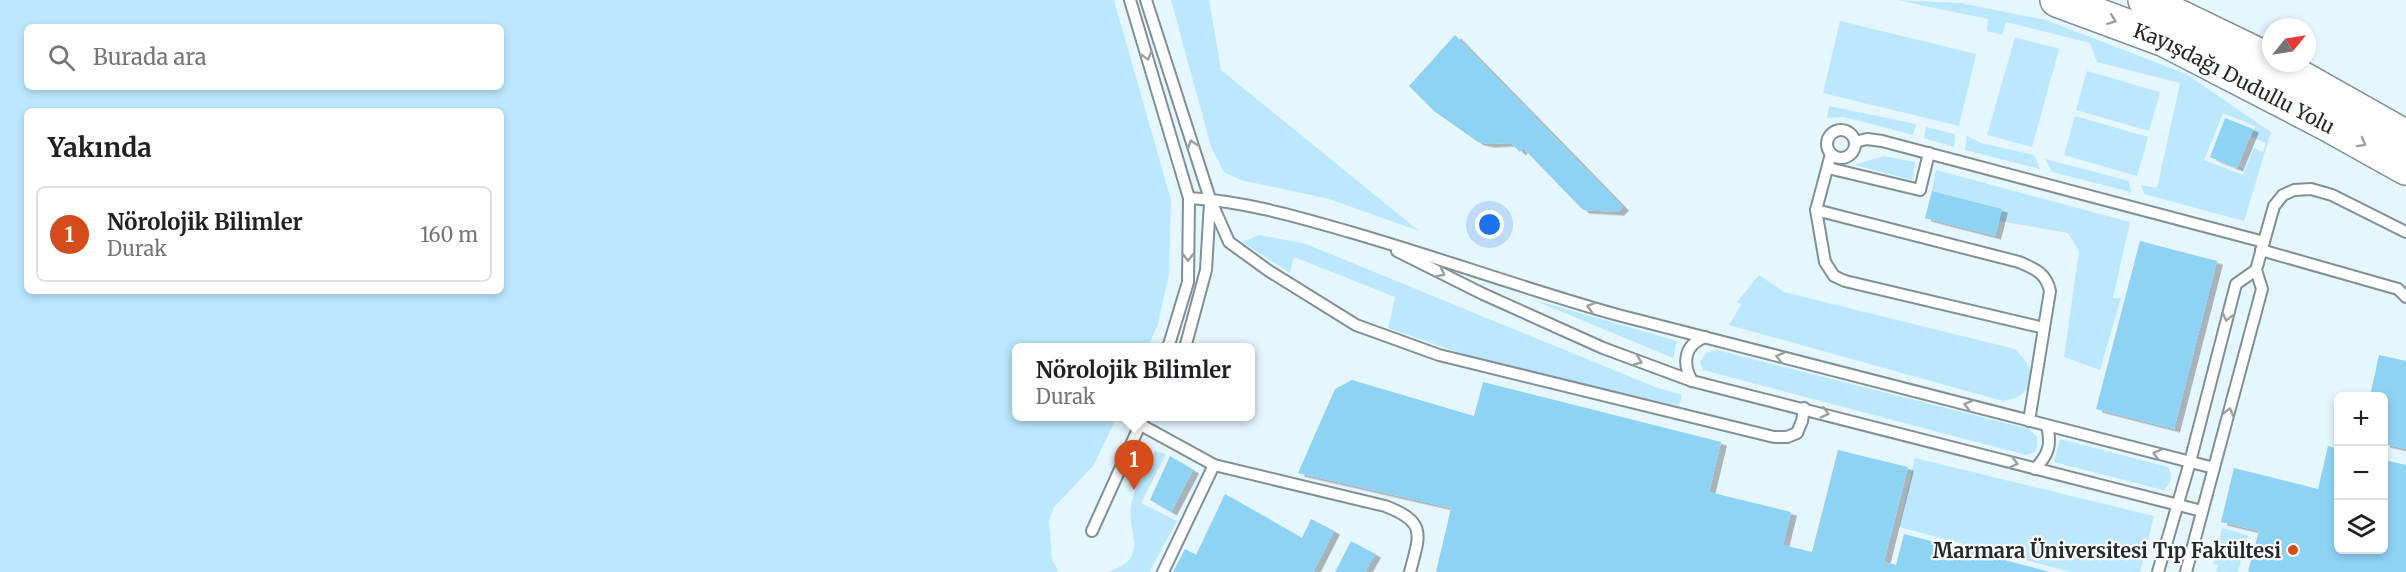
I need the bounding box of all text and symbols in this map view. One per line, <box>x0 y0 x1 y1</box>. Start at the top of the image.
one-way arrow <box>2106 13 2117 25</box>
street label: Kayışdağı Dudullu Yolu <box>2130 17 2339 139</box>
north arrow <box>2262 18 2316 72</box>
search box <box>24 24 504 90</box>
icon: search <box>45 41 78 74</box>
text: Burada ara <box>93 43 207 71</box>
one-way arrow <box>1140 50 1152 61</box>
text: Yakında <box>48 131 152 164</box>
one-way arrow <box>2356 136 2366 147</box>
one-way arrow <box>1187 139 1199 149</box>
text: Nörolojik Bilimler <box>107 208 303 236</box>
your location <box>1475 210 1504 239</box>
text: 1 <box>65 222 74 247</box>
text: 160 m <box>420 222 478 247</box>
text: Durak <box>107 236 167 261</box>
one-way arrow <box>1182 252 1194 261</box>
one-way arrow <box>1434 266 1445 277</box>
one-way arrow <box>1586 302 1597 314</box>
one-way arrow <box>2222 312 2235 322</box>
popup <box>1012 343 1255 421</box>
one-way arrow <box>1775 351 1785 364</box>
one-way arrow <box>1631 354 1642 366</box>
text: Nörolojik Bilimler <box>1036 356 1231 384</box>
text: Durak <box>1036 384 1096 409</box>
map controls <box>2334 392 2388 554</box>
button: + <box>2334 392 2388 446</box>
one-way arrow <box>1964 400 1974 413</box>
one-way arrow <box>1820 406 1830 419</box>
one-way arrow <box>2222 407 2234 418</box>
pin: 1 <box>1114 440 1154 490</box>
button: − <box>2334 446 2388 500</box>
one-way arrow <box>2152 449 2163 461</box>
one-way arrow <box>2009 456 2019 469</box>
button: layers <box>2334 500 2388 554</box>
place label: Marmara Üniversitesi Tıp Fakültesi <box>1933 537 2281 563</box>
marker: Marmara Üniversitesi Tıp Fakültesi <box>2286 543 2300 557</box>

